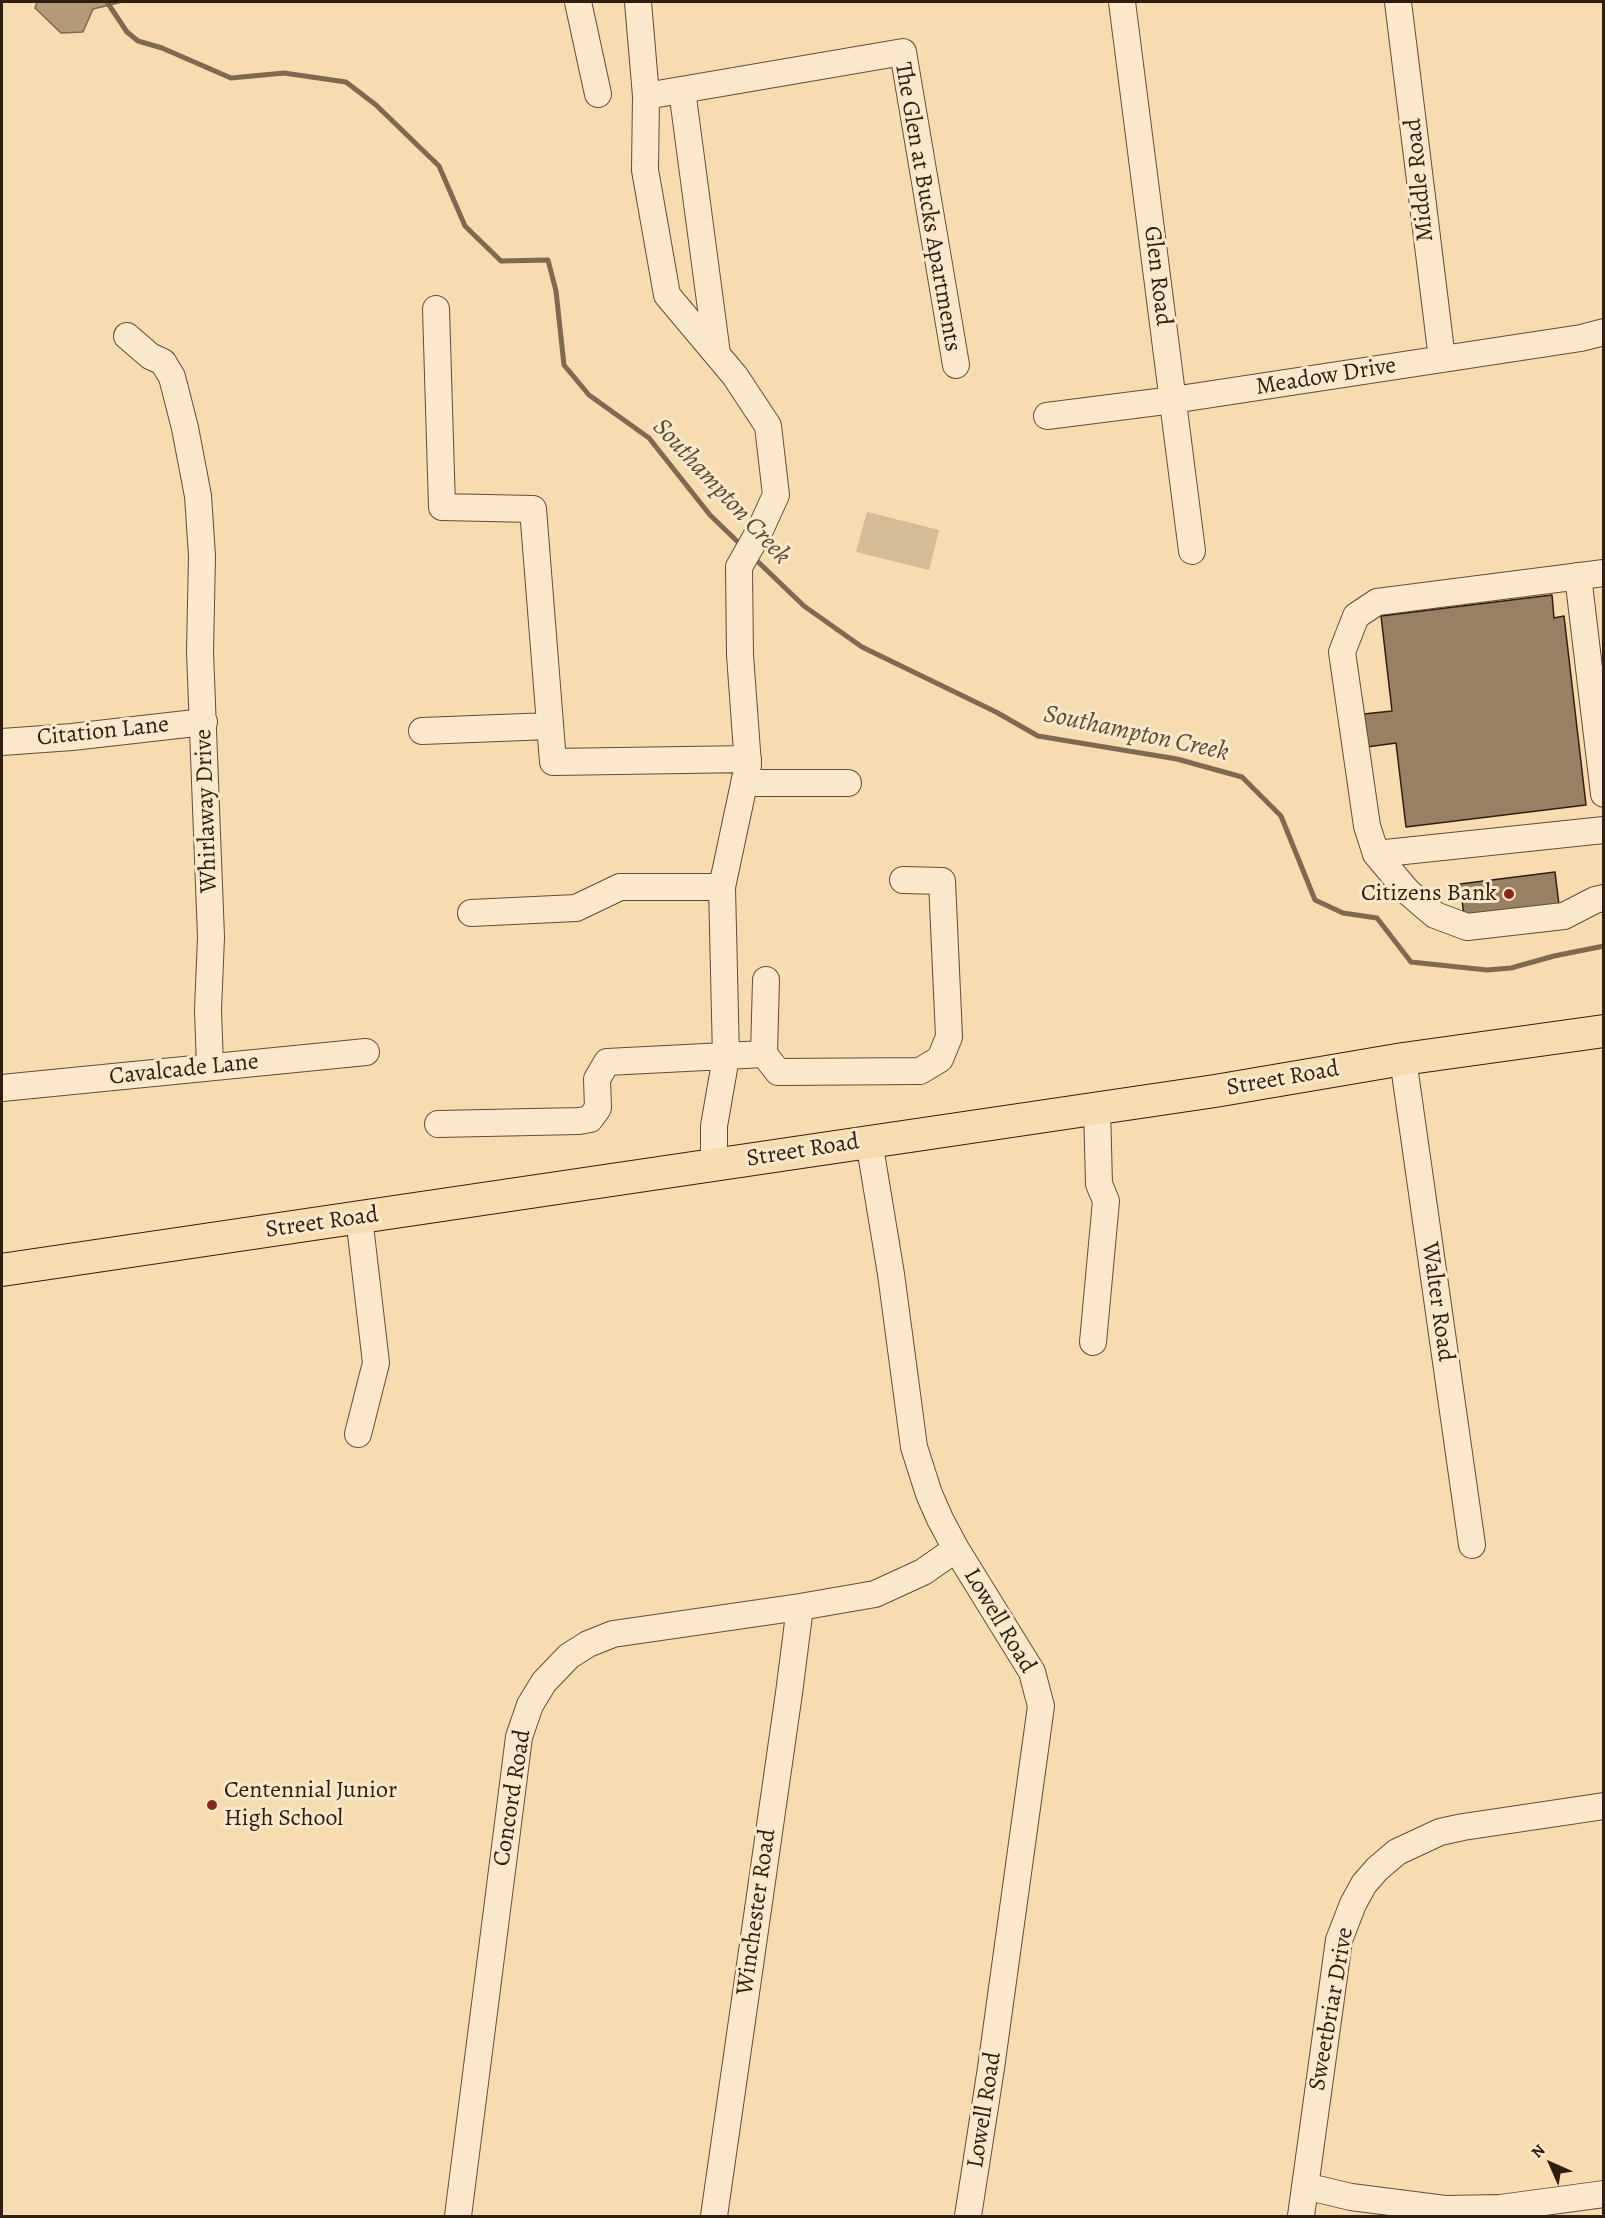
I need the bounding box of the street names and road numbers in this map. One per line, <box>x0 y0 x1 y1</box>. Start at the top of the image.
street label: The Glen at Bucks Apartments <box>887 60 967 354</box>
street label: Middle Road <box>1399 117 1441 243</box>
street label: Glen Road <box>1137 224 1177 328</box>
street label: Meadow Drive <box>1254 352 1398 402</box>
street label: Citation Lane <box>36 711 170 753</box>
street label: Whirlaway Drive <box>190 729 224 893</box>
street label: Cavalcade Lane <box>108 1048 260 1092</box>
street label: Street Road <box>1224 1055 1342 1103</box>
street label: Street Road <box>745 1128 861 1174</box>
street label: Street Road <box>264 1201 380 1245</box>
street label: Walter Road <box>1414 1241 1460 1363</box>
street label: Lowell Road <box>956 1563 1042 1679</box>
street label: Concord Road <box>488 1728 538 1868</box>
street label: Winchester Road <box>731 1827 783 1997</box>
street label: Sweetbriar Drive <box>1303 1925 1361 2093</box>
street label: Lowell Road <box>962 2050 1008 2170</box>

